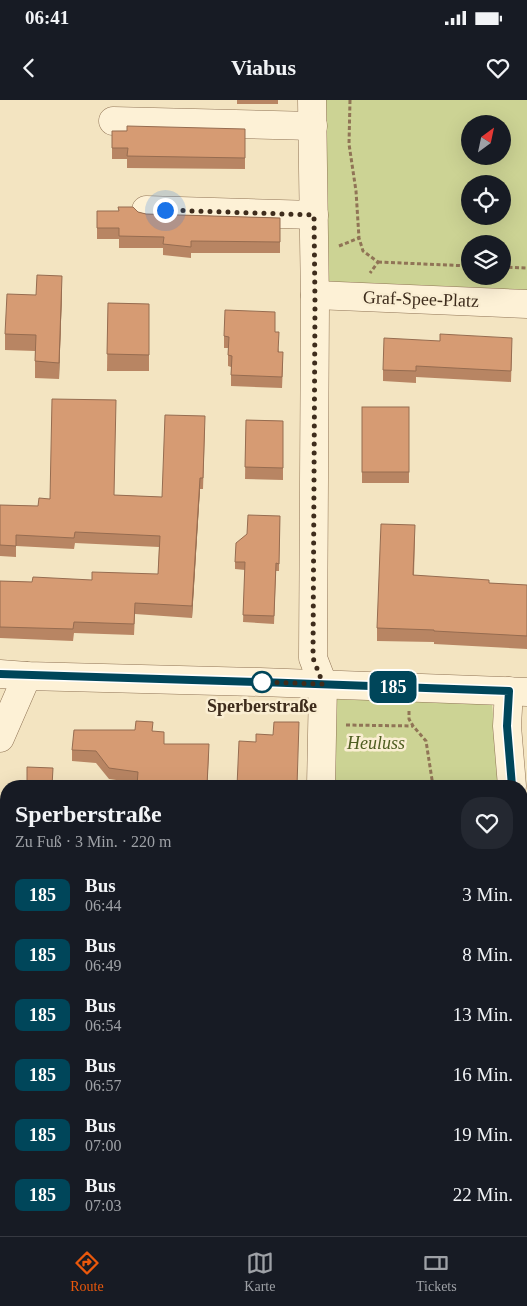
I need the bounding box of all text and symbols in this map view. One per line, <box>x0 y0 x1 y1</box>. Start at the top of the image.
text: 06:41 <box>25 7 69 28</box>
icon: back <box>15 54 43 82</box>
icon: heart <box>484 54 512 82</box>
text: Viabus <box>231 55 296 80</box>
north arrow <box>461 115 511 165</box>
map controls <box>461 115 511 285</box>
button: locate <box>461 175 511 225</box>
your location <box>153 198 178 223</box>
button: layers <box>461 235 511 285</box>
street label: Graf-Spee-Platz <box>363 287 479 311</box>
marker: Sperberstraße <box>251 671 273 693</box>
line badge: 185 <box>364 671 422 703</box>
text: 185 <box>380 677 407 697</box>
place label: Sperberstraße <box>207 696 317 716</box>
park label: Heuluss <box>346 733 405 753</box>
button: heart <box>461 797 513 849</box>
text: Sperberstraße <box>15 801 162 827</box>
text: Zu Fuß · 3 Min. · 220 m <box>15 833 171 850</box>
text: Bus <box>85 875 116 896</box>
text: 3 Min. <box>462 884 513 905</box>
text: 185 <box>29 885 56 905</box>
text: 06:44 <box>85 897 121 914</box>
text: Bus <box>85 935 116 956</box>
text: 8 Min. <box>462 944 513 965</box>
text: 185 <box>29 945 56 965</box>
text: 06:49 <box>85 957 121 974</box>
text: Bus <box>85 995 116 1016</box>
text: 13 Min. <box>453 1004 513 1025</box>
text: 185 <box>29 1005 56 1025</box>
text: 06:54 <box>85 1017 121 1034</box>
text: Bus <box>85 1055 116 1076</box>
text: 16 Min. <box>453 1064 513 1085</box>
text: 185 <box>29 1065 56 1085</box>
text: 06:57 <box>85 1077 121 1094</box>
text: Bus <box>85 1115 116 1136</box>
text: 19 Min. <box>453 1124 513 1145</box>
text: 185 <box>29 1125 56 1145</box>
text: 07:00 <box>85 1137 121 1154</box>
text: Bus <box>85 1175 116 1196</box>
text: 22 Min. <box>453 1184 513 1205</box>
text: 185 <box>29 1185 56 1205</box>
text: 07:03 <box>85 1197 121 1214</box>
tab: Route <box>70 1249 104 1295</box>
tab: Karte <box>244 1249 275 1295</box>
tab: Tickets <box>416 1249 457 1295</box>

